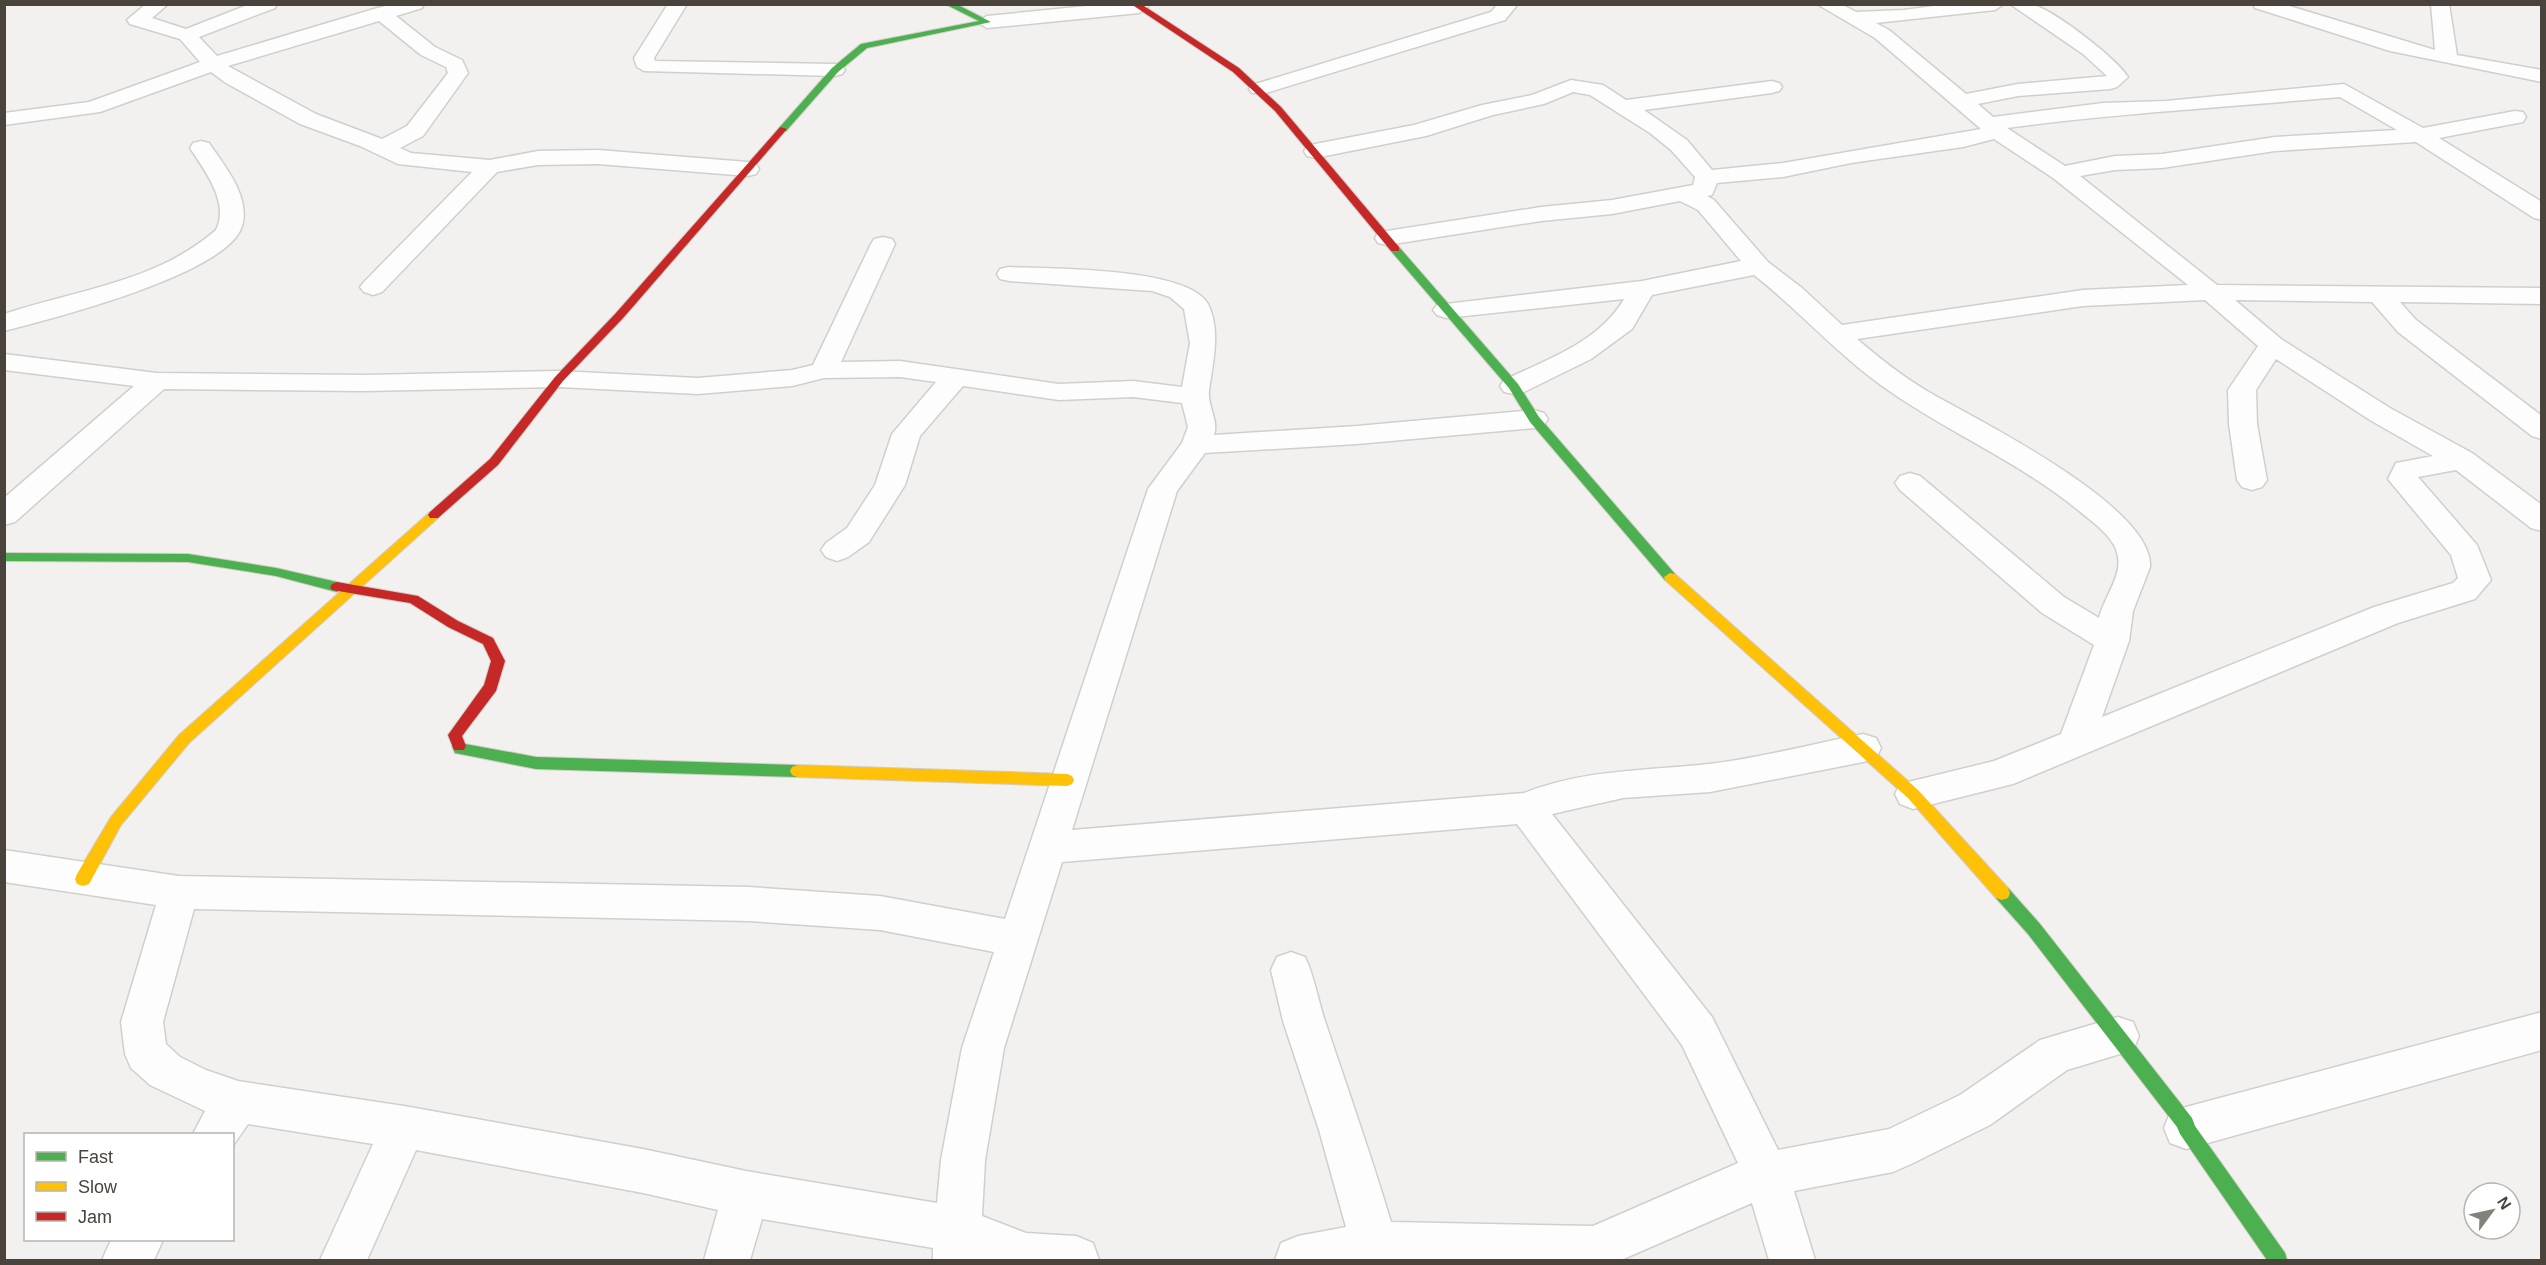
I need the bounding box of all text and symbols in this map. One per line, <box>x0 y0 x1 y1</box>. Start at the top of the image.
legend <box>24 1133 234 1241</box>
text: Fast <box>78 1147 113 1167</box>
text: Slow <box>78 1177 118 1197</box>
north arrow <box>2462 1181 2522 1241</box>
text: N <box>2494 1194 2514 1213</box>
text: Jam <box>78 1207 112 1227</box>

